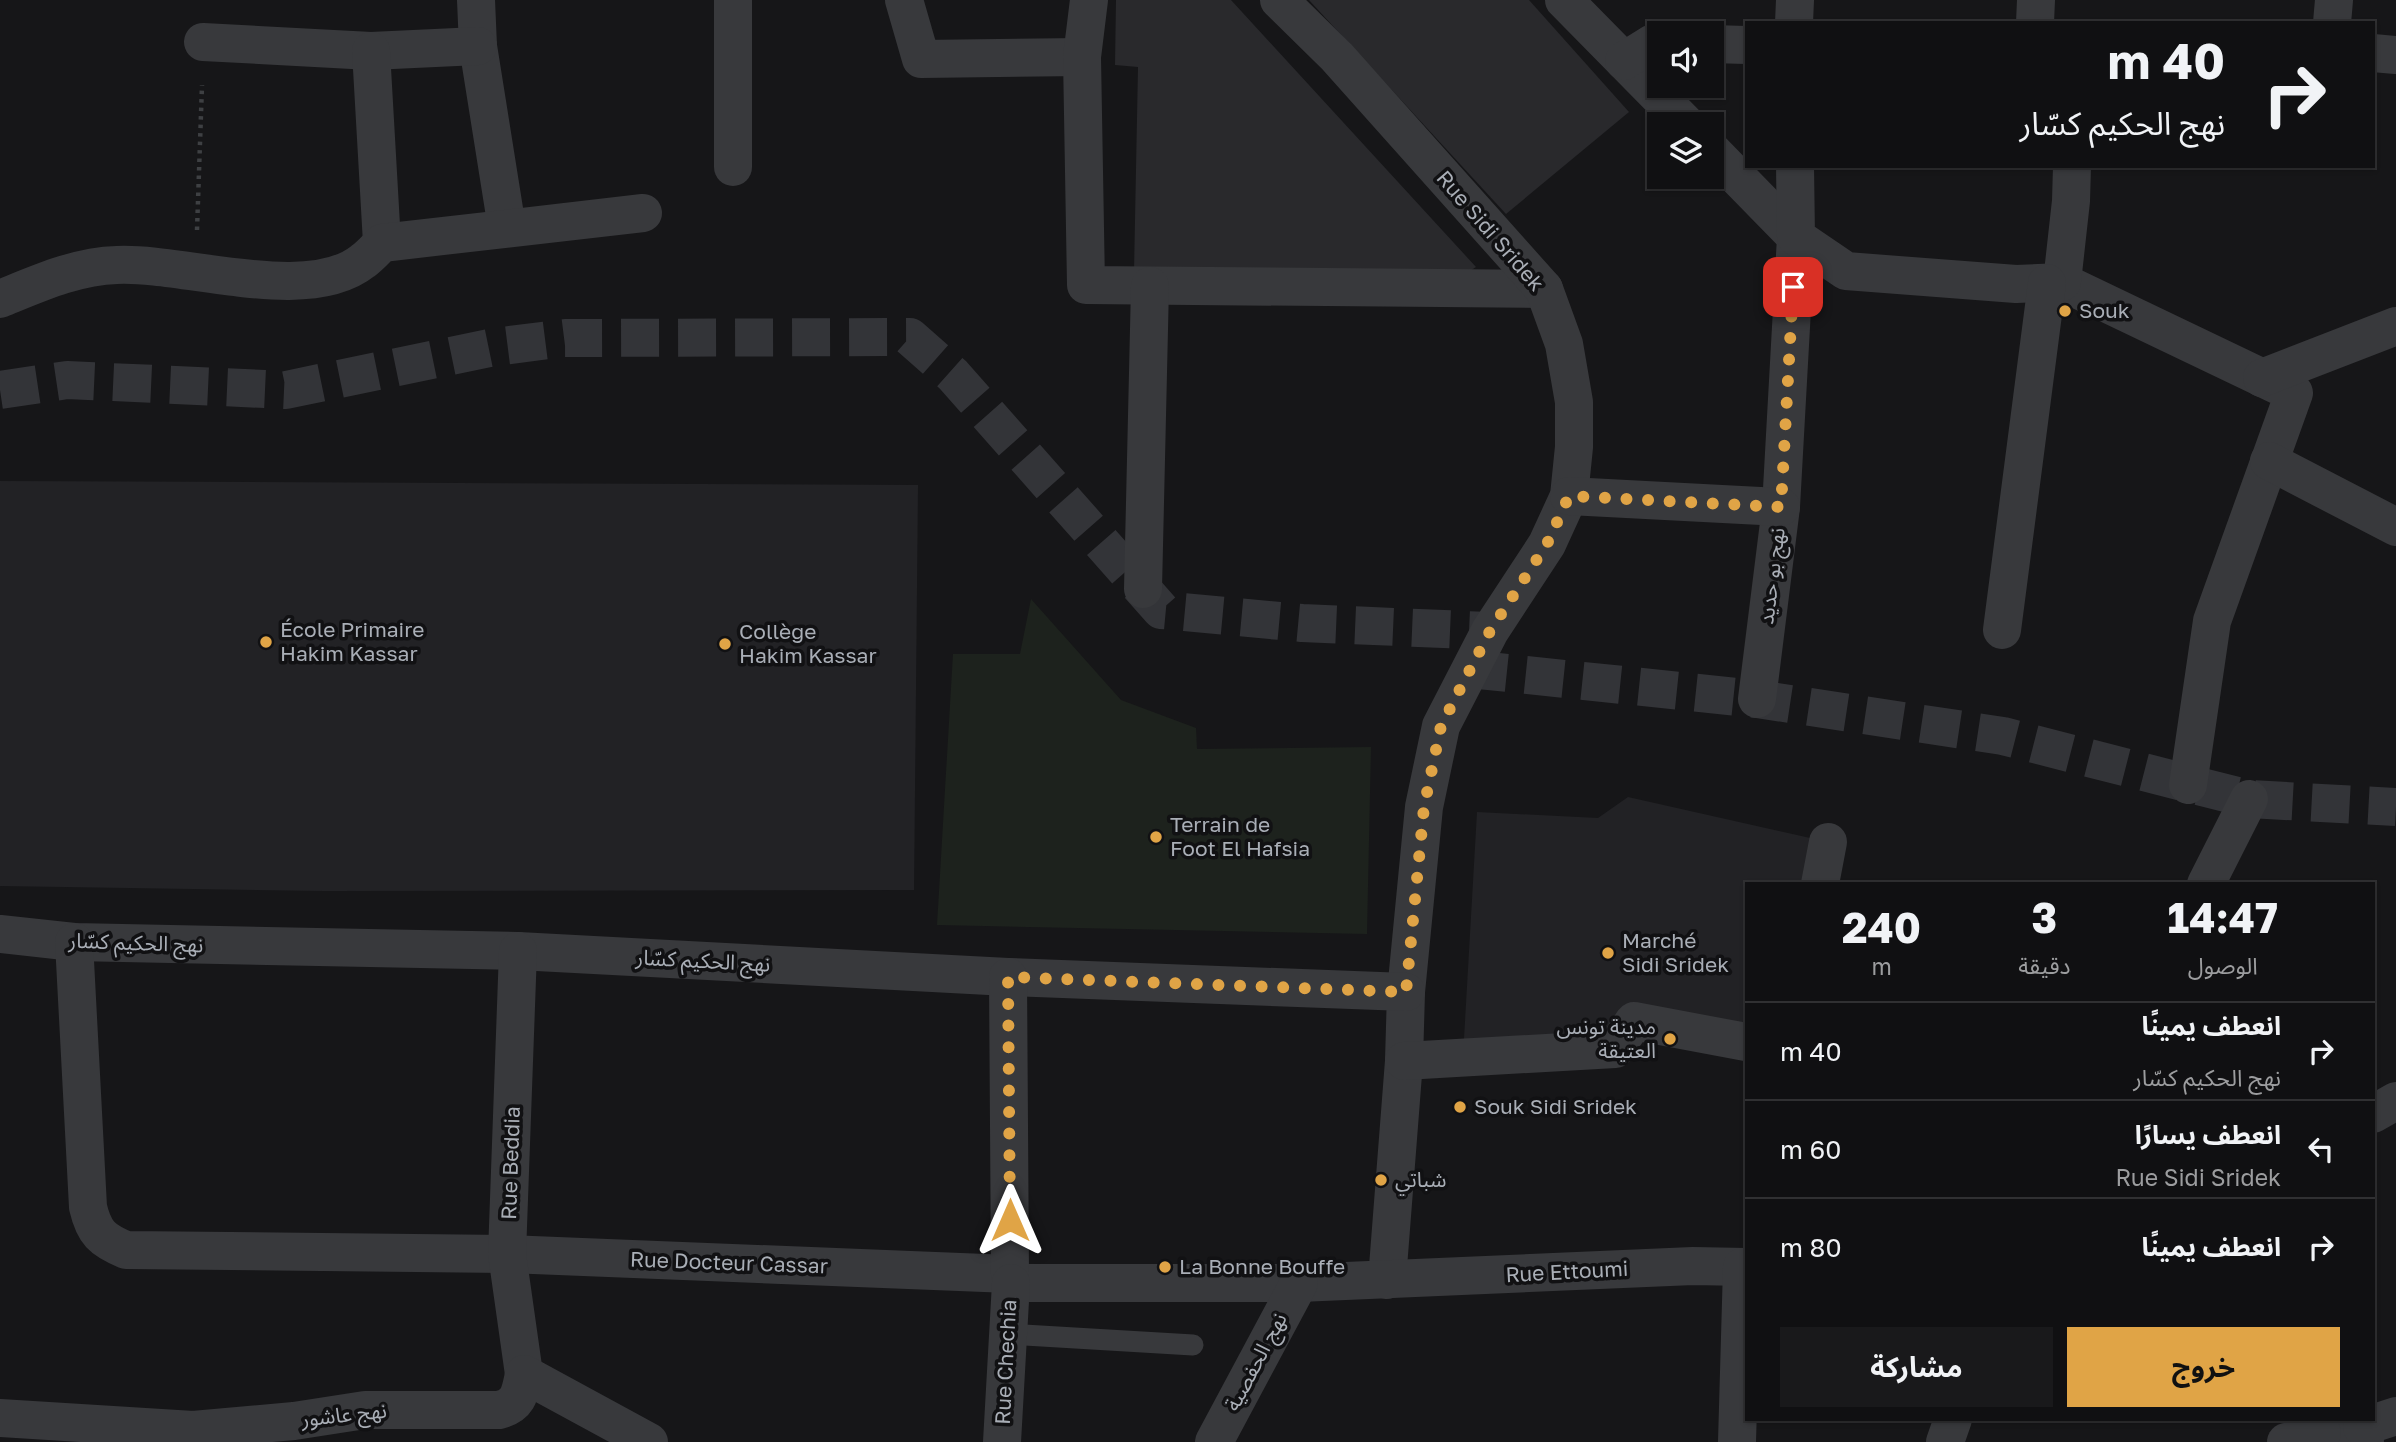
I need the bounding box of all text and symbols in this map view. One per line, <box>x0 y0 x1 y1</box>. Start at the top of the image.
map controls <box>1647 21 1724 189</box>
button: sound <box>1647 21 1724 98</box>
text: 40 m <box>2107 31 2225 90</box>
icon: right <box>2249 49 2340 140</box>
text: نهج الحكيم كسّار <box>2019 104 2225 142</box>
button: layers <box>1647 112 1724 189</box>
street label: Rue Sidi Sridek <box>1431 165 1550 296</box>
pin <box>1763 257 1823 317</box>
icon: arrive <box>1774 268 1812 306</box>
place label: Souk <box>2079 297 2130 323</box>
marker: Souk <box>2057 303 2073 319</box>
street label: نهج بو حديد <box>1752 526 1793 626</box>
place label: École Primaire Hakim Kassar <box>280 616 424 666</box>
place label: Collège Hakim Kassar <box>739 618 877 668</box>
marker: École Primaire Hakim Kassar <box>258 634 274 650</box>
marker: Collège Hakim Kassar <box>717 636 733 652</box>
place label: Terrain de Foot El Hafsia <box>1170 811 1310 861</box>
marker: Terrain de Foot El Hafsia <box>1148 829 1164 845</box>
text: 3 <box>2032 892 2057 942</box>
text: 14:47 <box>2168 892 2278 942</box>
text: 240 <box>1842 902 1921 952</box>
street label: نهج الحكيم كسّار <box>67 927 204 960</box>
place label: Marché Sidi Sridek <box>1622 927 1729 977</box>
street label: نهج الحكيم كسّار <box>634 943 771 980</box>
marker: Marché Sidi Sridek <box>1600 945 1616 961</box>
text: دقيقة <box>2018 951 2071 979</box>
text: الوصول <box>2188 951 2258 979</box>
text: m <box>1871 952 1892 980</box>
text: انعطف يمينًا <box>2142 1010 2281 1041</box>
place label: مدينة تونس العتيقة <box>1556 1013 1656 1063</box>
marker: مدينة تونس العتيقة <box>1662 1031 1678 1047</box>
icon: right <box>2302 1032 2340 1070</box>
text: 40 m <box>1780 1036 1842 1067</box>
text: نهج الحكيم كسّار <box>2133 1063 2281 1091</box>
place label: Souk Sidi Sridek <box>1474 1093 1637 1119</box>
marker: Souk Sidi Sridek <box>1452 1099 1468 1115</box>
street label: Rue Beddia <box>495 1106 525 1220</box>
text: انعطف يسارًا <box>2135 1119 2281 1150</box>
icon: left <box>2302 1130 2340 1168</box>
text: 60 m <box>1780 1134 1841 1165</box>
text: Rue Sidi Sridek <box>2116 1163 2281 1191</box>
place label: شباتي <box>1395 1166 1447 1196</box>
marker: شباتي <box>1373 1172 1389 1188</box>
position arrow <box>973 1183 1047 1257</box>
icon: right <box>2302 1228 2340 1266</box>
text: انعطف يمينًا <box>2142 1231 2281 1262</box>
text: 80 m <box>1780 1232 1842 1263</box>
street label: Rue Docteur Cassar <box>630 1246 828 1278</box>
place label: La Bonne Bouffe <box>1179 1253 1345 1279</box>
street label: Rue Ettoumi <box>1505 1255 1629 1287</box>
marker: La Bonne Bouffe <box>1157 1259 1173 1275</box>
street label: Rue Chechia <box>989 1299 1021 1425</box>
street label: نهج الحفصية <box>1218 1308 1294 1416</box>
button: مشاركة <box>1780 1327 2053 1407</box>
button: خروج <box>2067 1327 2340 1407</box>
street label: نهج عاشور <box>299 1397 388 1435</box>

